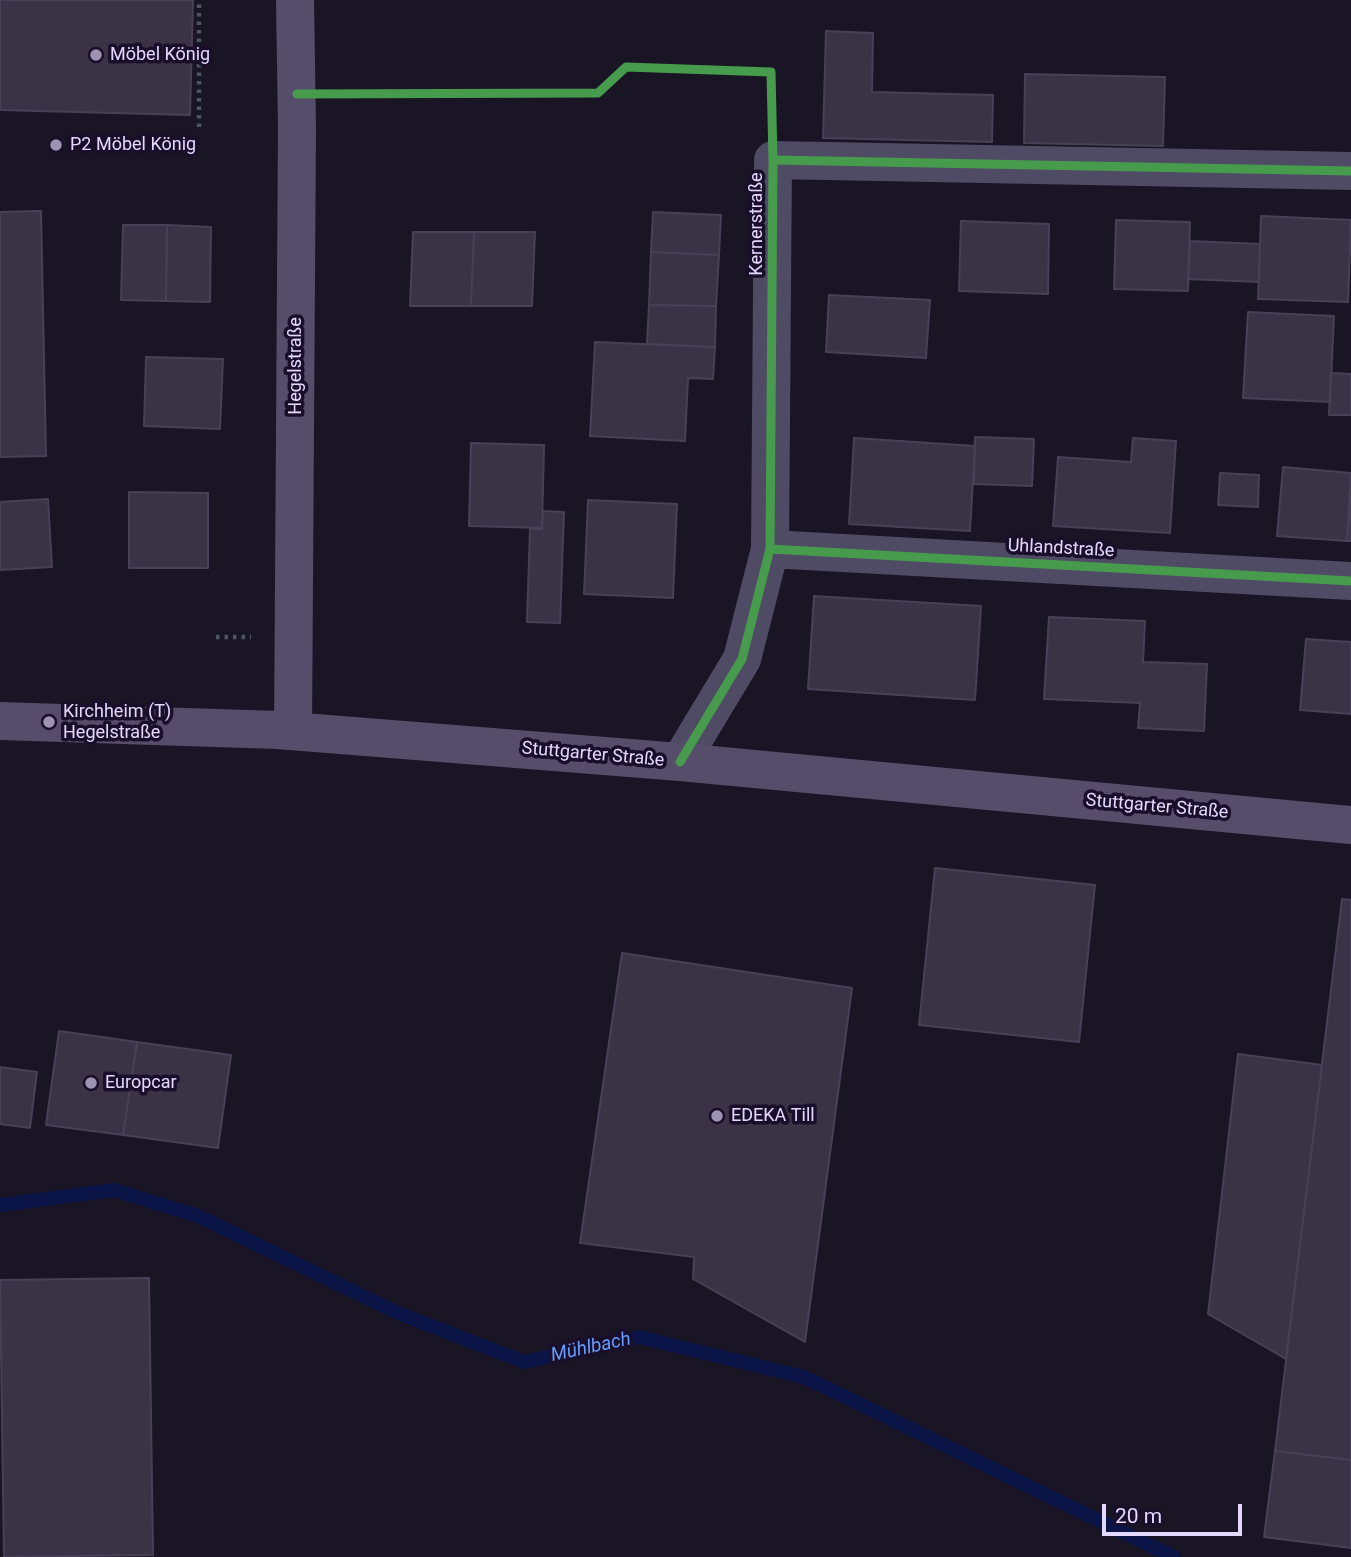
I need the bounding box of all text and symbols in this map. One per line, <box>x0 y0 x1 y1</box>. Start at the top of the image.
place label: Möbel König <box>110 44 210 66</box>
marker: Möbel König <box>88 47 104 63</box>
place label: P2 Möbel König <box>70 134 196 156</box>
marker: P2 Möbel König <box>48 137 64 153</box>
street label: Kernerstraße <box>746 172 768 276</box>
street label: Hegelstraße <box>285 317 307 415</box>
street label: Uhlandstraße <box>1007 535 1115 563</box>
place label: Kirchheim (T) Hegelstraße <box>63 701 171 744</box>
marker: Kirchheim (T) Hegelstraße <box>41 714 57 730</box>
street label: Stuttgarter Straße <box>521 738 665 772</box>
street label: Stuttgarter Straße <box>1085 790 1229 824</box>
place label: Europcar <box>105 1072 177 1094</box>
marker: Europcar <box>83 1075 99 1091</box>
place label: EDEKA Till <box>731 1105 815 1127</box>
marker: EDEKA Till <box>709 1108 725 1124</box>
water label: Mühlbach <box>549 1328 633 1368</box>
scale bar <box>1106 1490 1246 1534</box>
text: 20 m <box>1115 1504 1162 1528</box>

